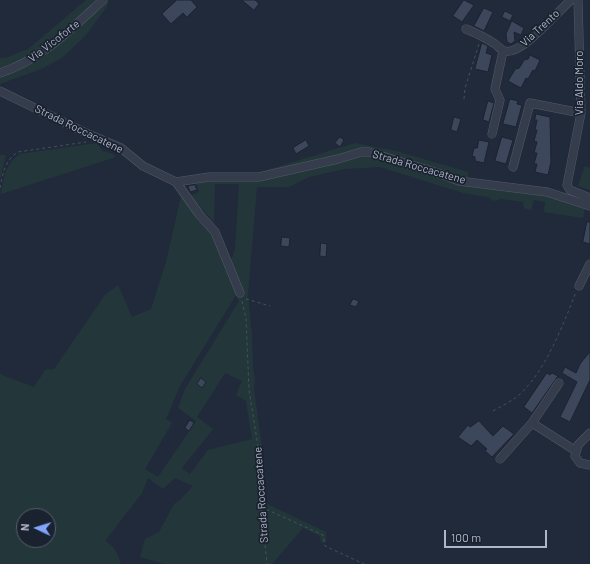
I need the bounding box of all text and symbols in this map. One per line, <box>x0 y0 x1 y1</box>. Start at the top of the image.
street label: Via Trento <box>518 7 562 49</box>
street label: Via Vicoforte <box>26 17 82 65</box>
street label: Via Aldo Moro <box>572 51 586 115</box>
street label: Strada Roccacatene <box>33 102 125 156</box>
street label: Strada Roccacatene <box>371 147 467 187</box>
street label: Strada Roccacatene <box>251 447 271 543</box>
north arrow <box>16 508 56 548</box>
scale bar <box>446 522 549 548</box>
text: N <box>18 523 31 531</box>
text: 100 m <box>451 530 481 544</box>

